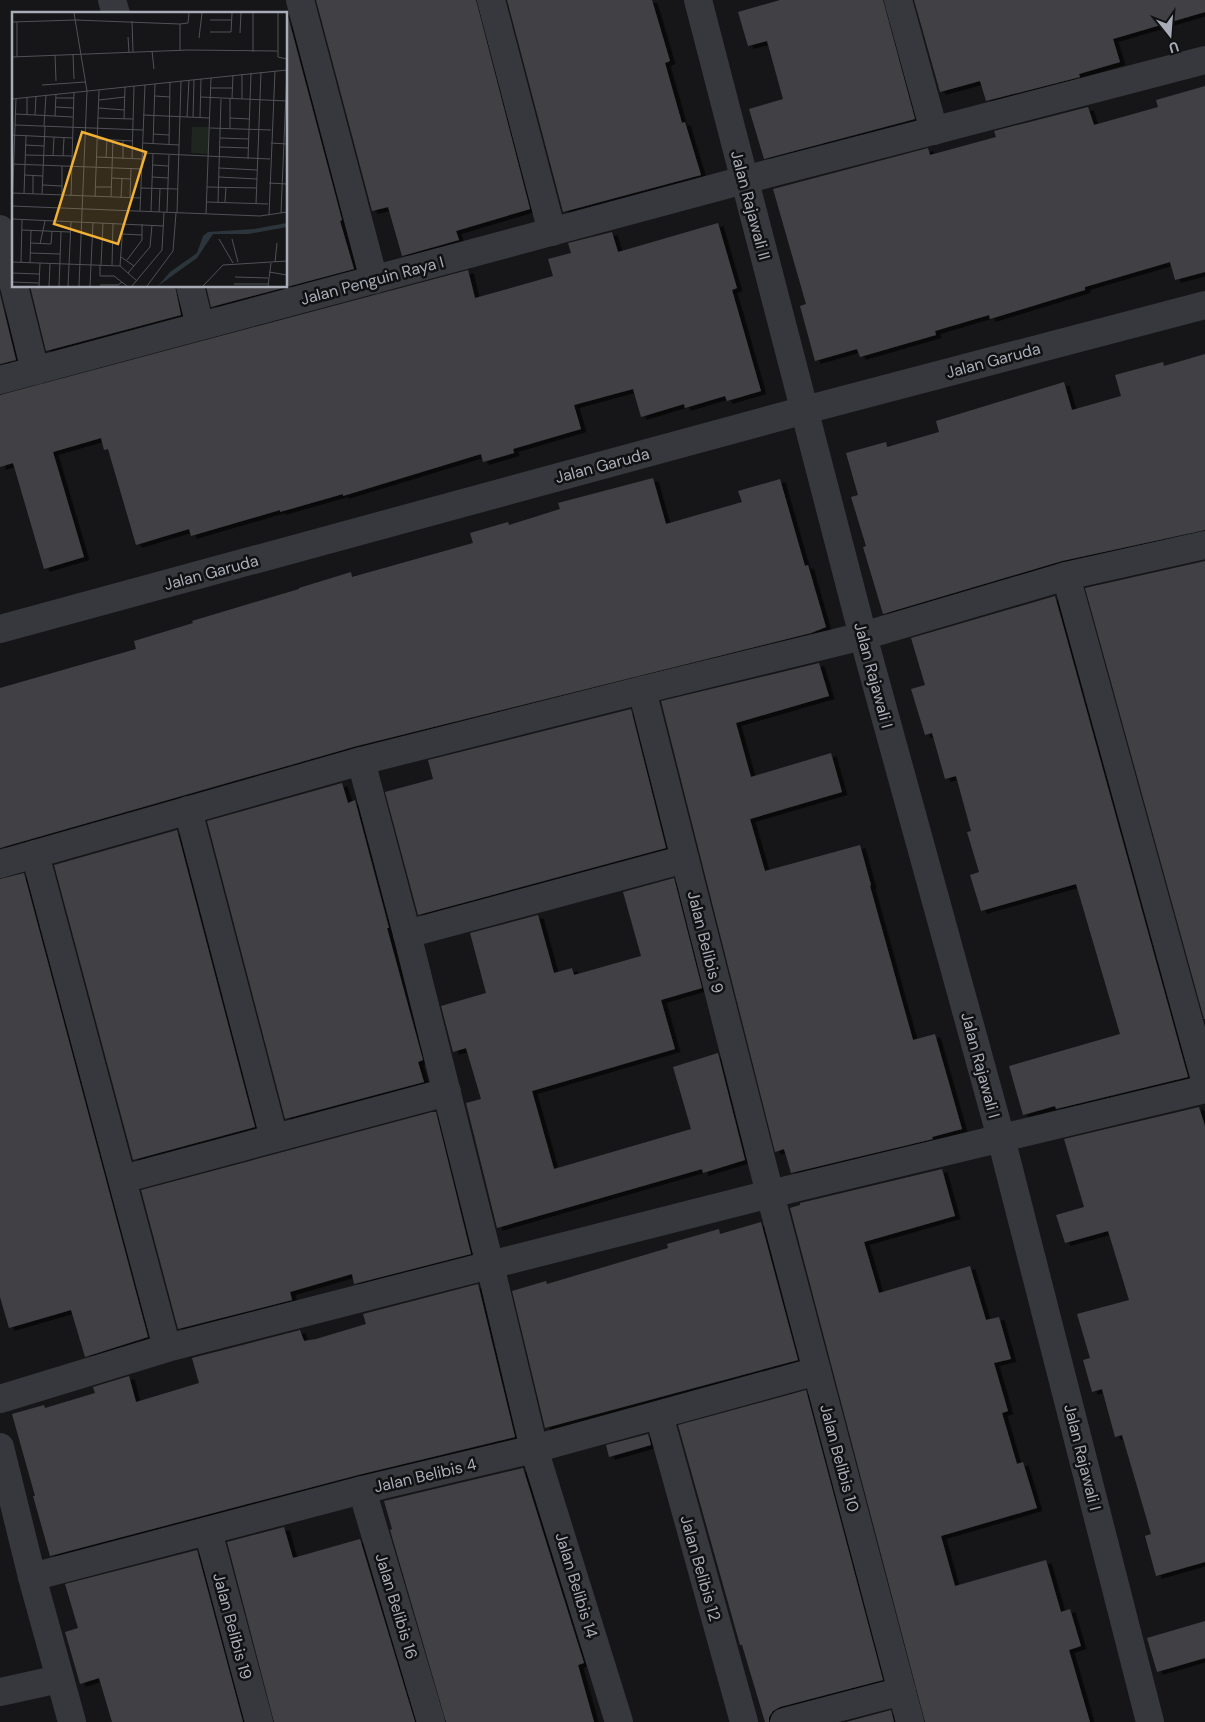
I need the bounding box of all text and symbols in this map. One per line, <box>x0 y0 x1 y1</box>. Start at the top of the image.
north arrow <box>1145 10 1195 60</box>
inset map <box>12 12 288 288</box>
text: U <box>1167 37 1181 57</box>
street label: Jalan Rajawali II <box>726 148 775 262</box>
street label: Jalan Penguin Raya I <box>298 251 446 310</box>
street label: Jalan Garuda <box>944 338 1043 383</box>
street label: Jalan Garuda <box>553 443 652 488</box>
street label: Jalan Garuda <box>162 550 261 595</box>
street label: Jalan Rajawali I <box>849 620 898 730</box>
street label: Jalan Belibis 9 <box>683 889 728 995</box>
street label: Jalan Rajawali I <box>956 1010 1005 1120</box>
street label: Jalan Belibis 10 <box>815 1402 864 1514</box>
street label: Jalan Rajawali I <box>1059 1402 1106 1512</box>
street label: Jalan Belibis 4 <box>372 1453 479 1497</box>
street label: Jalan Belibis 12 <box>675 1513 726 1623</box>
street label: Jalan Belibis 14 <box>550 1530 603 1641</box>
street label: Jalan Belibis 16 <box>370 1551 423 1662</box>
street label: Jalan Belibis 19 <box>208 1570 257 1682</box>

